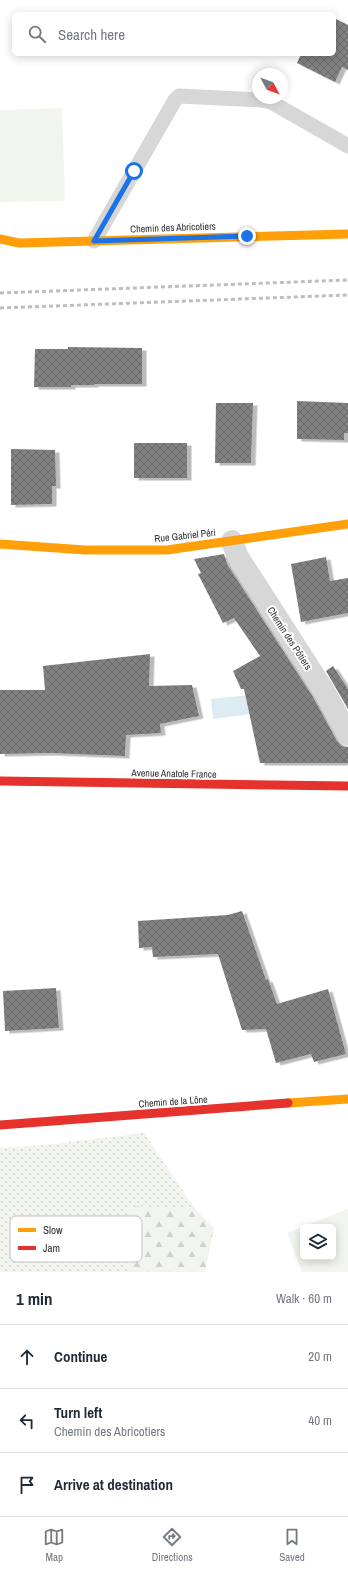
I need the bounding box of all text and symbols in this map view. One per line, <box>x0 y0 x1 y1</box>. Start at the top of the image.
search box <box>12 12 336 56</box>
icon: search <box>26 23 48 45</box>
text: Search here <box>58 24 125 45</box>
north arrow <box>252 68 288 104</box>
route start <box>125 162 143 180</box>
street label: Chemin des Abricotiers <box>130 220 216 235</box>
route end <box>238 227 256 245</box>
street label: Rue Gabriel Péri <box>154 526 216 545</box>
street label: Chemin des Pôtiers <box>264 604 315 672</box>
street label: Avenue Anatole France <box>130 766 217 781</box>
street label: Chemin de la Lône <box>138 1093 208 1110</box>
legend <box>10 1216 142 1262</box>
text: Slow <box>43 1223 63 1237</box>
map controls <box>300 1224 336 1260</box>
button: layers <box>300 1224 336 1260</box>
text: Jam <box>43 1241 60 1255</box>
text: 1 min <box>16 1287 52 1310</box>
text: Walk · 60 m <box>276 1290 332 1307</box>
icon: ahead <box>16 1346 38 1368</box>
text: Continue <box>54 1346 107 1367</box>
text: 20 m <box>308 1348 332 1365</box>
text: Turn left <box>54 1402 102 1423</box>
icon: left <box>16 1410 38 1432</box>
text: 40 m <box>308 1412 332 1429</box>
text: Chemin des Abricotiers <box>54 1423 165 1440</box>
icon: arrive <box>16 1474 38 1496</box>
text: Arrive at destination <box>54 1474 173 1495</box>
tab: Map <box>43 1526 65 1564</box>
tab: Directions <box>152 1526 193 1564</box>
tab: Saved <box>279 1526 305 1564</box>

